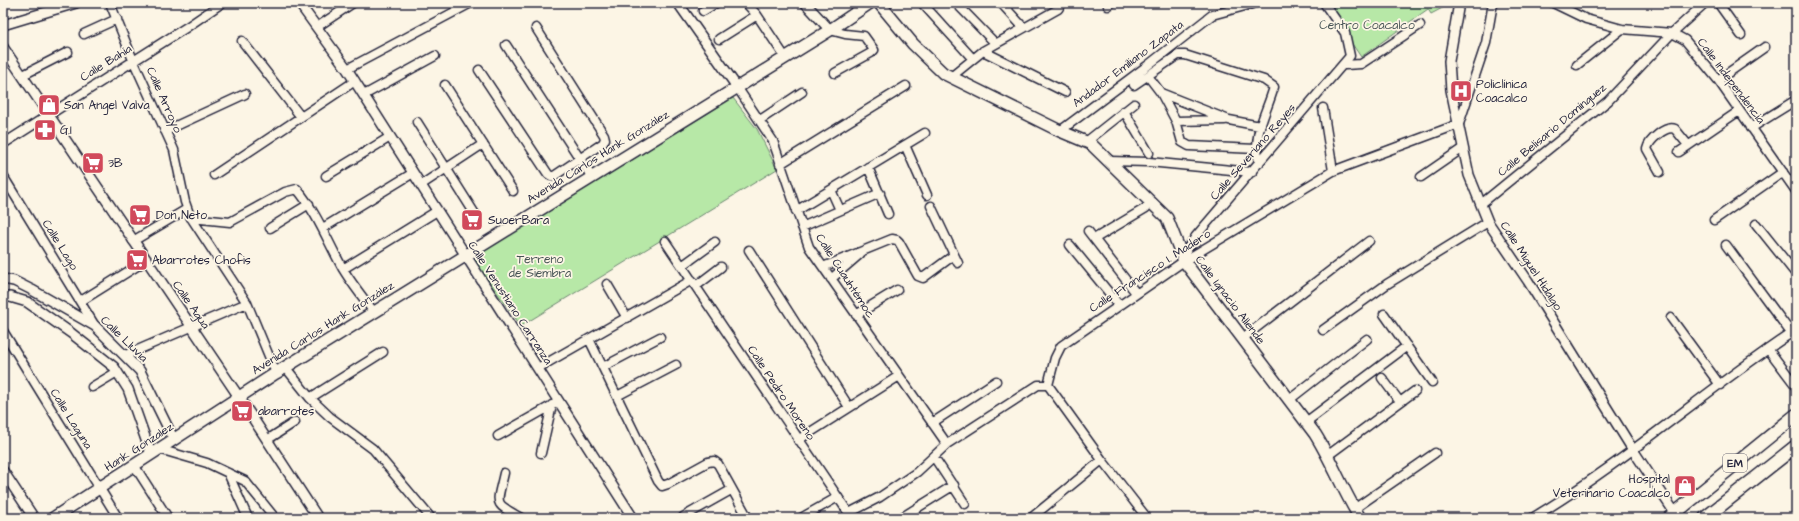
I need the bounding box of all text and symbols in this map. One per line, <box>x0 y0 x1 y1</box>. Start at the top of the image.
street label: Andador Emiliano Zapata <box>1069 17 1187 111</box>
park label: Centro Coacalco <box>1319 17 1415 34</box>
street label: Calle Independencia <box>1693 35 1769 127</box>
street label: Calle Bahía <box>77 40 135 86</box>
street label: Calle Arroyo <box>141 64 186 136</box>
place label: Policlínica Coacalco <box>1476 76 1528 107</box>
hospital icon: Policlínica Coacalco <box>1448 78 1474 104</box>
street label: Calle Belisario Domínguez <box>1494 79 1611 181</box>
shop icon: San Angel Valva <box>36 92 62 118</box>
place label: San Angel Valva <box>64 97 150 115</box>
street label: Calle Severiano Reyes <box>1206 100 1300 205</box>
street label: Avenida Carlos Hank González <box>524 106 672 208</box>
pharmacy icon: G.I <box>32 117 58 143</box>
place label: G.I <box>60 122 72 139</box>
supermarket icon: 3B <box>80 150 106 176</box>
place label: 3B <box>108 155 123 172</box>
supermarket icon: Don Neto <box>127 202 153 228</box>
place label: Don Neto <box>156 207 207 224</box>
supermarket icon: SuoerBara <box>459 207 485 233</box>
place label: SuoerBara <box>488 212 549 229</box>
street label: Calle Lago <box>37 216 82 274</box>
street label: Calle Miguel Hidalgo <box>1495 218 1566 315</box>
street label: Calle Francisco I. Madero <box>1086 225 1214 317</box>
street label: Calle Cuauhtémoc <box>811 231 879 322</box>
street label: Calle Venustiano Carranza <box>464 238 556 368</box>
supermarket icon: Abarrotes Chofis <box>124 247 150 273</box>
park label: Terreno de Siembra <box>509 251 571 282</box>
place label: Abarrotes Chofis <box>152 252 251 269</box>
street label: Calle Ignacio Allende <box>1190 252 1269 349</box>
street label: Calle Agua <box>167 277 214 333</box>
street label: Avenida Carlos Hank González <box>249 277 397 379</box>
street label: Calle Lluvia <box>96 312 152 366</box>
street label: Calle Pedro Moreno <box>743 342 819 444</box>
street label: Calle Laguna <box>45 385 96 453</box>
supermarket icon: abarrotes <box>229 398 255 424</box>
place label: abarrotes <box>258 403 314 420</box>
street label: Hank Gonzalez <box>101 418 177 476</box>
road number: EM <box>1723 454 1747 472</box>
place label: Hospital Veterinario Coacalco <box>1553 471 1670 502</box>
shop icon: Hospital Veterinario Coacalco <box>1672 473 1698 499</box>

